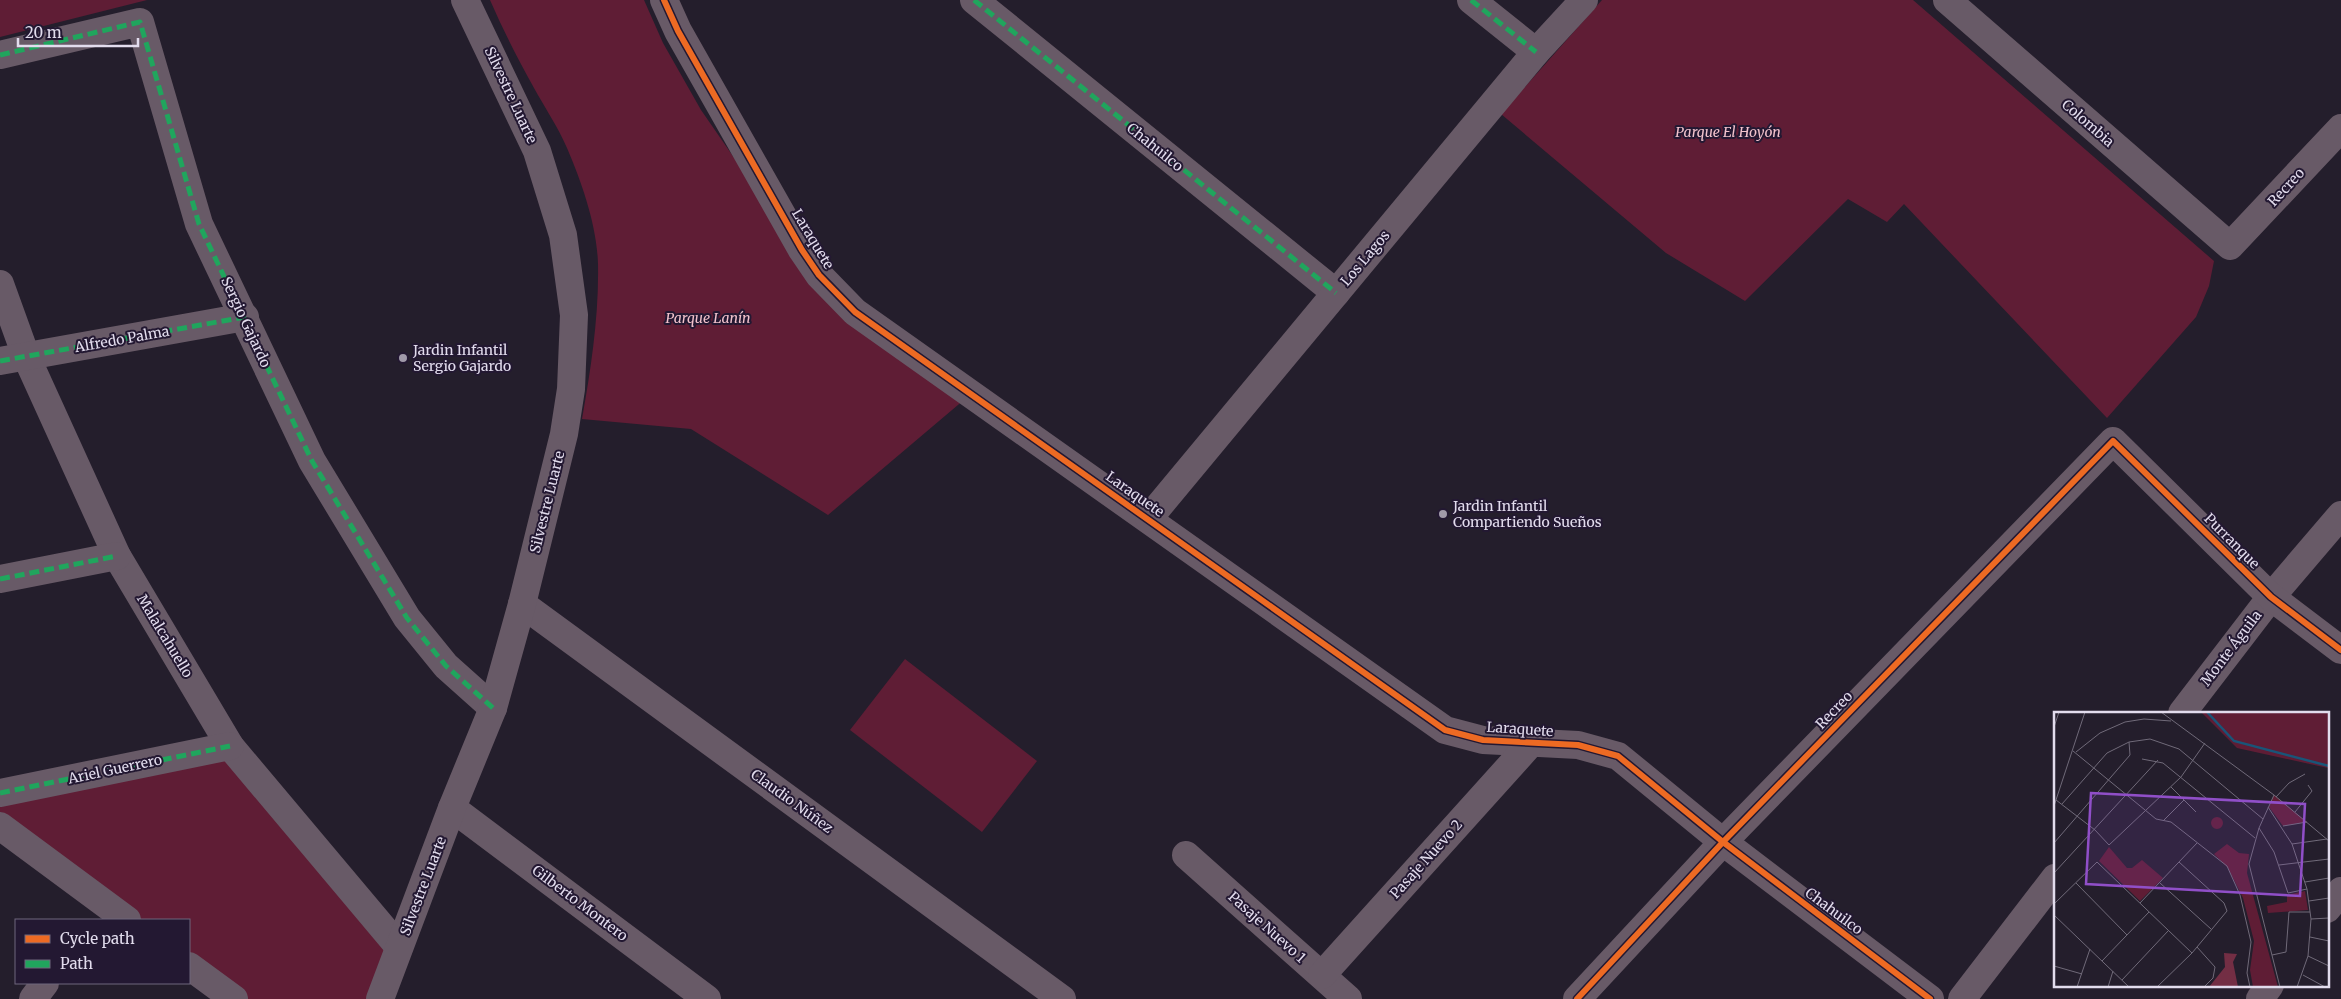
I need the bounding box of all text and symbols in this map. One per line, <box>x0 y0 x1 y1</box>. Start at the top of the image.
scale bar <box>18 15 138 47</box>
text: 20 m <box>25 23 62 42</box>
street label: Silvestre Luarte <box>481 44 541 146</box>
street label: Colombia <box>2058 95 2118 151</box>
street label: Chahuilco <box>1123 119 1187 175</box>
park label: Parque El Hoyón <box>1675 123 1781 141</box>
street label: Recreo <box>2264 164 2308 210</box>
street label: Laraquete <box>788 206 838 272</box>
street label: Los Lagos <box>1337 226 1394 290</box>
street label: Sergio Gajardo <box>217 274 275 370</box>
park label: Parque Lanín <box>665 309 751 327</box>
street label: Alfredo Palma <box>72 322 171 356</box>
place label: Jardin Infantil Sergio Gajardo <box>412 341 511 375</box>
marker: Jardin Infantil Sergio Gajardo <box>397 352 409 364</box>
street label: Silvestre Luarte <box>526 449 568 555</box>
street label: Laraquete <box>1102 467 1168 521</box>
place label: Jardin Infantil Compartiendo Sueños <box>1452 497 1602 531</box>
marker: Jardin Infantil Compartiendo Sueños <box>1437 508 1449 520</box>
street label: Purranque <box>2200 509 2264 573</box>
street label: Malalcahuello <box>133 591 197 681</box>
street label: Monte Águila <box>2197 606 2266 689</box>
street label: Recreo <box>1812 687 1856 733</box>
inset map <box>2054 712 2328 986</box>
street label: Laraquete <box>1486 718 1554 740</box>
street label: Ariel Guerrero <box>65 750 164 788</box>
street label: Claudio Núñez <box>747 765 837 837</box>
street label: Pasaje Nuevo 2 <box>1386 816 1466 902</box>
street label: Silvestre Luarte <box>396 834 450 938</box>
street label: Gilberto Montero <box>529 861 631 945</box>
street label: Chahuilco <box>1802 884 1866 938</box>
street label: Pasaje Nuevo 1 <box>1225 888 1309 966</box>
legend <box>15 919 190 984</box>
text: Cycle path <box>60 929 135 948</box>
text: Path <box>60 954 93 973</box>

